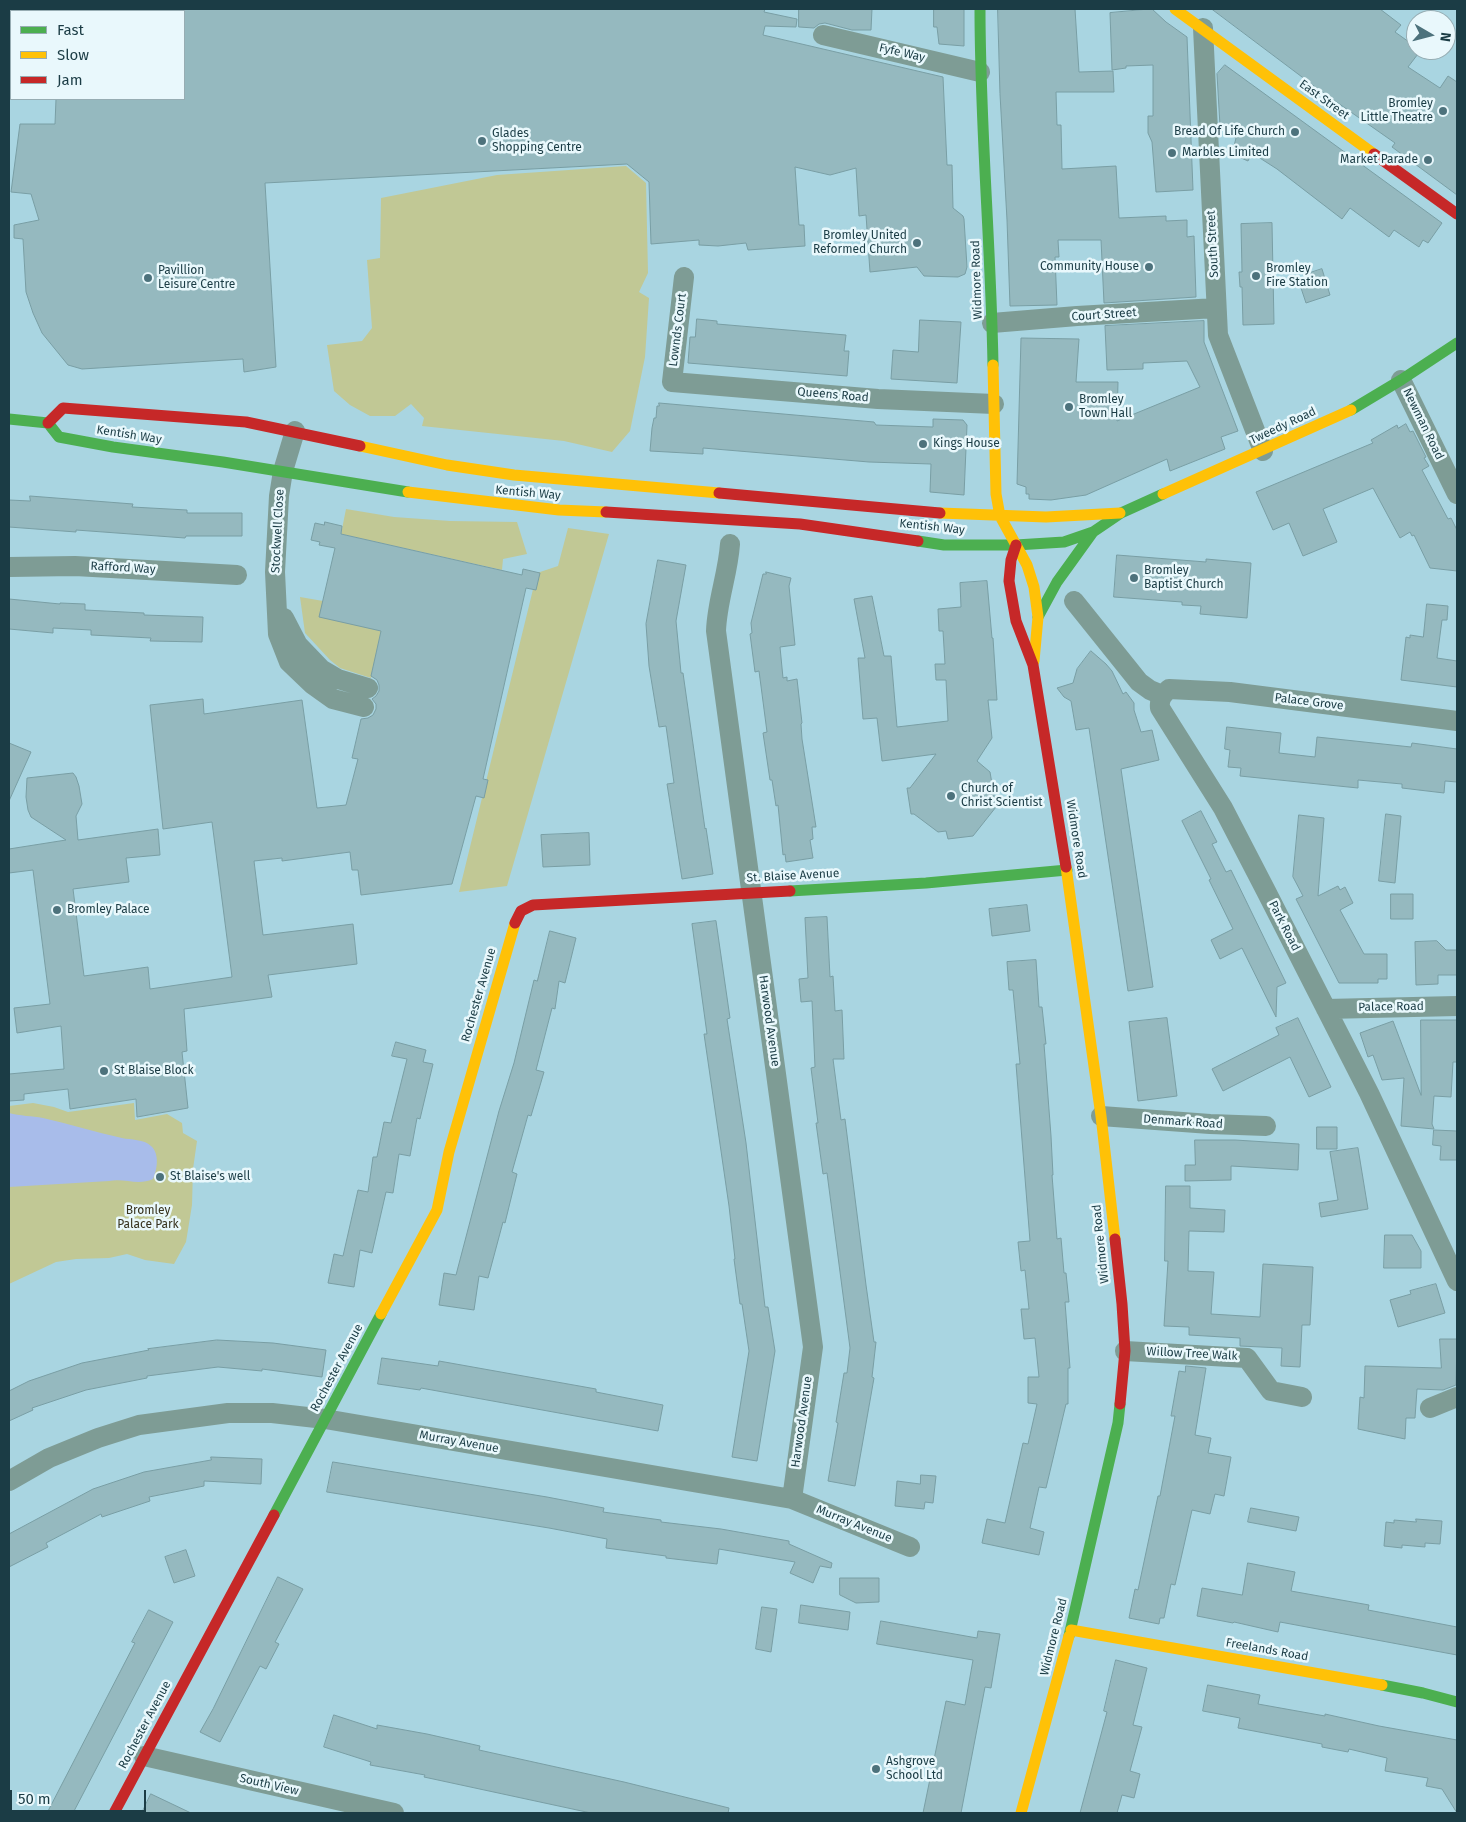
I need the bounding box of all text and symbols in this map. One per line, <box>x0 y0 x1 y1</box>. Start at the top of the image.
legend <box>10 10 185 100</box>
north arrow <box>1406 10 1456 60</box>
text: Fast <box>57 21 84 39</box>
text: N <box>1436 31 1454 43</box>
street label: Fyfe Way <box>878 41 926 65</box>
text: Slow <box>57 46 89 64</box>
text: Jam <box>57 71 83 89</box>
street label: East Street <box>1296 77 1352 123</box>
place label: Bromley Little Theatre <box>1361 97 1433 125</box>
marker: Bromley Little Theatre <box>1437 105 1449 117</box>
place label: Bread Of Life Church <box>1174 125 1285 139</box>
marker: Bread Of Life Church <box>1289 126 1301 138</box>
place label: Glades Shopping Centre <box>492 127 582 155</box>
marker: Glades Shopping Centre <box>476 135 488 147</box>
place label: Marbles Limited <box>1182 146 1269 160</box>
marker: Marbles Limited <box>1166 147 1178 159</box>
place label: Market Parade <box>1340 153 1418 167</box>
marker: Market Parade <box>1422 154 1434 166</box>
street label: South Street <box>1204 210 1222 278</box>
place label: Bromley United Reformed Church <box>813 229 907 257</box>
marker: Bromley United Reformed Church <box>911 237 923 249</box>
street label: Widmore Road <box>968 240 986 320</box>
place label: Community House <box>1040 260 1139 274</box>
marker: Community House <box>1143 261 1155 273</box>
place label: Bromley Fire Station <box>1266 262 1328 290</box>
place label: Pavillion Leisure Centre <box>158 264 235 292</box>
marker: Bromley Fire Station <box>1250 270 1262 282</box>
marker: Pavillion Leisure Centre <box>142 272 154 284</box>
street label: Lownds Court <box>666 293 690 367</box>
street label: Court Street <box>1071 306 1137 324</box>
street label: Queens Road <box>797 385 869 405</box>
street label: Newman Road <box>1399 386 1447 462</box>
place label: Bromley Town Hall <box>1079 393 1132 421</box>
marker: Bromley Town Hall <box>1063 401 1075 413</box>
street label: Tweedy Road <box>1248 404 1318 448</box>
street label: Kentish Way <box>95 423 163 447</box>
place label: Kings House <box>933 437 1000 451</box>
marker: Kings House <box>917 438 929 450</box>
street label: Kentish Way <box>495 483 561 503</box>
street label: Stockwell Close <box>269 489 287 573</box>
street label: Kentish Way <box>899 516 965 538</box>
street label: Rafford Way <box>90 559 156 577</box>
place label: Bromley Baptist Church <box>1144 564 1223 592</box>
marker: Bromley Baptist Church <box>1128 572 1140 584</box>
street label: Palace Grove <box>1274 691 1344 713</box>
place label: Church of Christ Scientist <box>961 782 1043 810</box>
marker: Church of Christ Scientist <box>945 790 957 802</box>
street label: Widmore Road <box>1063 799 1089 879</box>
street label: St. Blaise Avenue <box>746 866 840 886</box>
street label: Park Road <box>1265 898 1303 954</box>
place label: Bromley Palace <box>67 903 150 917</box>
marker: Bromley Palace <box>51 904 63 916</box>
street label: Rochester Avenue <box>459 946 499 1044</box>
street label: Harwood Avenue <box>755 974 783 1068</box>
street label: Palace Road <box>1358 999 1424 1015</box>
place label: St Blaise Block <box>114 1064 194 1078</box>
marker: St Blaise Block <box>98 1065 110 1077</box>
street label: Denmark Road <box>1143 1112 1223 1132</box>
place label: St Blaise's well <box>170 1170 250 1184</box>
marker: St Blaise's well <box>154 1171 166 1183</box>
park label: Bromley Palace Park <box>117 1204 179 1232</box>
street label: Widmore Road <box>1090 1204 1112 1284</box>
street label: Rochester Avenue <box>308 1322 366 1414</box>
street label: Willow Tree Walk <box>1146 1344 1238 1364</box>
street label: Harwood Avenue <box>788 1375 816 1469</box>
street label: Murray Avenue <box>418 1428 500 1456</box>
street label: Murray Avenue <box>814 1502 894 1546</box>
street label: Widmore Road <box>1037 1597 1071 1677</box>
street label: Freelands Road <box>1225 1636 1309 1664</box>
street label: Rochester Avenue <box>116 1679 174 1771</box>
place label: Ashgrove School Ltd <box>886 1755 943 1783</box>
marker: Ashgrove School Ltd <box>870 1763 882 1775</box>
street label: South View <box>238 1771 300 1799</box>
scale bar <box>12 1780 149 1812</box>
text: 50 m <box>18 1790 51 1808</box>

